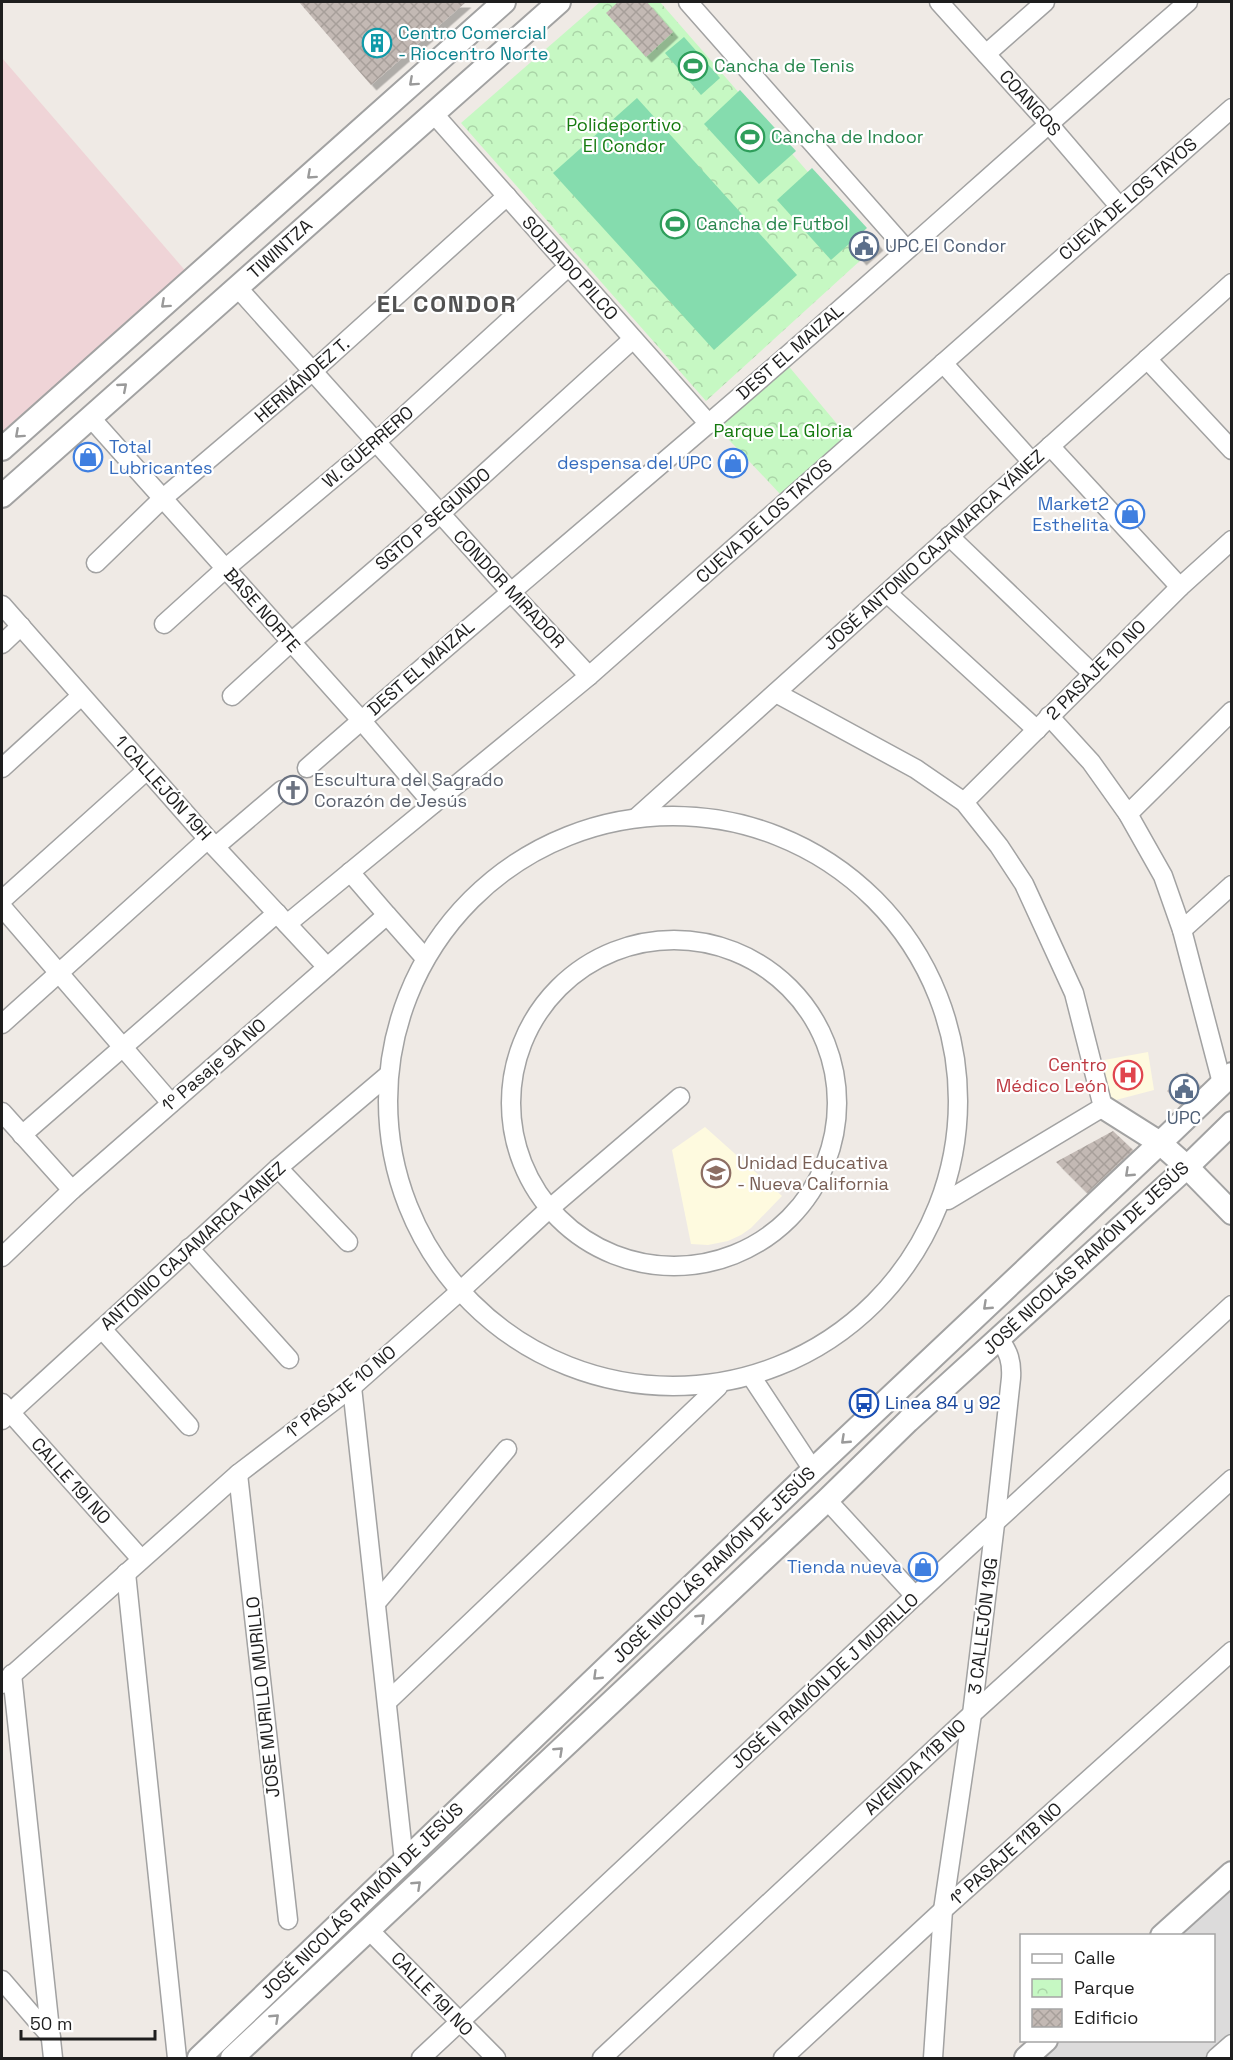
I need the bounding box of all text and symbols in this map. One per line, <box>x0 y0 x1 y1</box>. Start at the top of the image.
place label: Centro Comercial - Riocentro Norte <box>398 21 548 65</box>
building icon: Centro Comercial - Riocentro Norte <box>361 27 393 59</box>
sports icon: Cancha de Tenis <box>677 50 709 82</box>
place label: Cancha de Tenis <box>714 54 855 77</box>
street label: COANGOS <box>994 65 1066 141</box>
one-way arrow <box>409 75 419 86</box>
park label: Polideportivo El Condor <box>566 113 682 157</box>
sports icon: Cancha de Indoor <box>734 121 766 153</box>
place label: Cancha de Indoor <box>771 125 924 148</box>
street label: CUEVA DE LOS TAYOS <box>1054 132 1202 265</box>
one-way arrow <box>307 168 318 179</box>
sports icon: Cancha de Futbol <box>659 208 691 240</box>
street label: SOLDADO PILCO <box>517 211 623 325</box>
place label: Cancha de Futbol <box>696 212 849 235</box>
street label: TIWINTZA <box>242 214 317 284</box>
public building icon: UPC El Condor <box>848 230 880 262</box>
place label: UPC El Condor <box>885 234 1007 257</box>
district label: EL CONDOR <box>377 288 517 319</box>
one-way arrow <box>161 297 172 308</box>
street label: DEST EL MAIZAL <box>731 299 848 404</box>
street label: HERNÁNDEZ T. <box>249 332 354 427</box>
one-way arrow <box>117 383 127 394</box>
street label: W. GUERRERO <box>317 401 418 493</box>
park label: Parque La Gloria <box>713 419 853 442</box>
one-way arrow <box>15 427 26 438</box>
place label: Total Lubricantes <box>109 435 213 479</box>
shop icon: Total Lubricantes <box>72 441 104 473</box>
street label: JOSÉ ANTONIO CAJAMARCA YÁNEZ <box>818 444 1049 655</box>
shop icon: despensa del UPC <box>717 447 749 479</box>
place label: despensa del UPC <box>557 451 712 474</box>
street label: CUEVA DE LOS TAYOS <box>691 453 837 588</box>
street label: SGTO P SEGUNDO <box>370 462 495 575</box>
place label: Market2 Esthelita <box>1032 492 1109 536</box>
shop icon: Market2 Esthelita <box>1114 498 1146 530</box>
street label: CONDOR MIRADOR <box>449 525 570 653</box>
street label: BASE NORTE <box>219 563 305 657</box>
street label: DEST EL MAIZAL <box>362 615 479 720</box>
street label: 2 PASAJE 10 NO <box>1041 615 1150 724</box>
street label: 1 CALLEJÓN 19H <box>110 730 217 845</box>
place label: Escultura del Sagrado Corazón de Jesús <box>314 768 504 812</box>
church icon: Escultura del Sagrado Corazón de Jesús <box>277 774 309 806</box>
street label: 1º Pasaje 9A NO <box>157 1013 271 1116</box>
place label: Centro Médico León <box>996 1053 1107 1097</box>
hospital icon: Centro Médico León <box>1112 1059 1144 1091</box>
public building icon: UPC <box>1168 1073 1200 1105</box>
place label: UPC <box>1167 1106 1201 1129</box>
place label: Unidad Educativa - Nueva California <box>737 1151 889 1195</box>
street label: ANTONIO CAJAMARCA YANEZ <box>95 1156 290 1335</box>
street label: JOSÉ NICOLÁS RAMÓN DE JESÚS <box>978 1156 1193 1359</box>
school or university icon: Unidad Educativa - Nueva California <box>700 1157 732 1189</box>
one-way arrow <box>1125 1166 1136 1177</box>
one-way arrow <box>983 1299 994 1310</box>
street label: 1° PASAJE 10 NO <box>281 1340 401 1443</box>
bus stop icon: Linea 84 y 92 <box>848 1387 880 1419</box>
place label: Linea 84 y 92 <box>885 1391 1001 1414</box>
street label: CALLE 19I NO <box>26 1433 116 1529</box>
one-way arrow <box>841 1433 851 1444</box>
street label: JOSÉ NICOLÁS RAMÓN DE JESÚS <box>607 1461 820 1668</box>
shop icon: Tienda nueva <box>907 1551 939 1583</box>
place label: Tienda nueva <box>787 1555 902 1578</box>
street label: 3 CALLEJÓN 19G <box>963 1556 1002 1696</box>
street label: JOSÉ N RAMÓN DE J MURILLO <box>726 1588 923 1774</box>
street label: JOSE MURILLO MURILLO <box>240 1595 285 1799</box>
one-way arrow <box>695 1614 705 1625</box>
one-way arrow <box>594 1669 604 1680</box>
street label: AVENIDA 11B NO <box>859 1714 970 1820</box>
one-way arrow <box>552 1747 563 1758</box>
street label: JOSÉ NICOLÁS RAMÓN DE JESÚS <box>255 1797 468 2004</box>
street label: 1° PASAJE 11B NO <box>945 1797 1067 1910</box>
one-way arrow <box>409 1881 420 1892</box>
legend <box>1020 1934 1215 2042</box>
text: Calle <box>1074 1946 1115 1969</box>
street label: CALLE 19I NO <box>386 1947 478 2041</box>
text: Parque <box>1074 1976 1135 1999</box>
scale bar <box>21 2003 154 2041</box>
text: Edificio <box>1074 2006 1138 2029</box>
text: 50 m <box>30 2012 72 2035</box>
one-way arrow <box>267 2015 278 2026</box>

